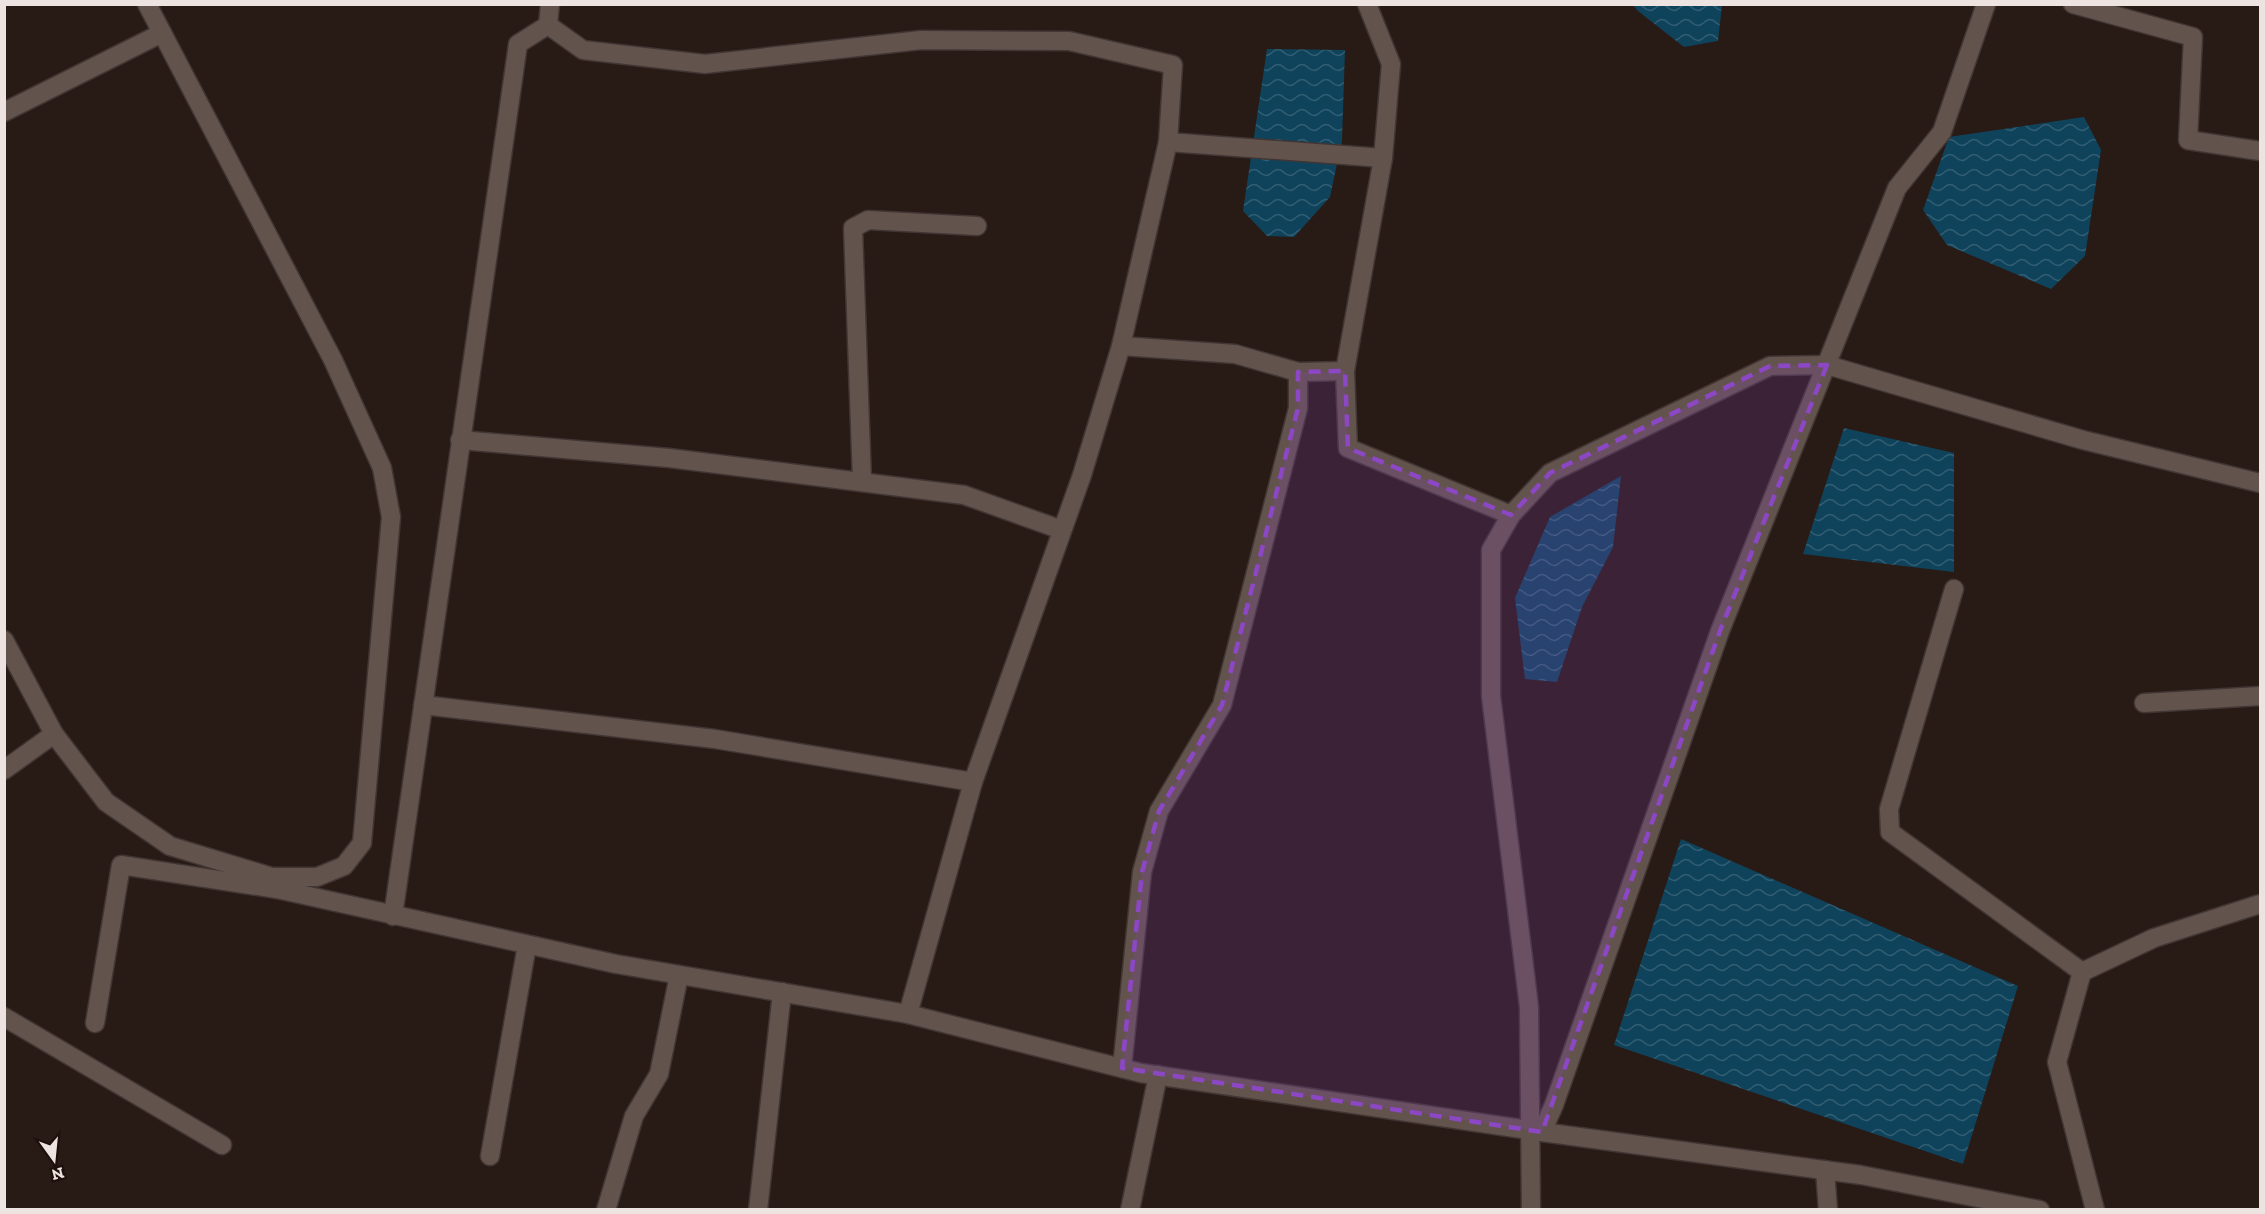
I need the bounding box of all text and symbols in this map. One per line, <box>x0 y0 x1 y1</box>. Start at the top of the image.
north arrow <box>24 1130 84 1190</box>
text: N <box>49 1163 66 1185</box>

